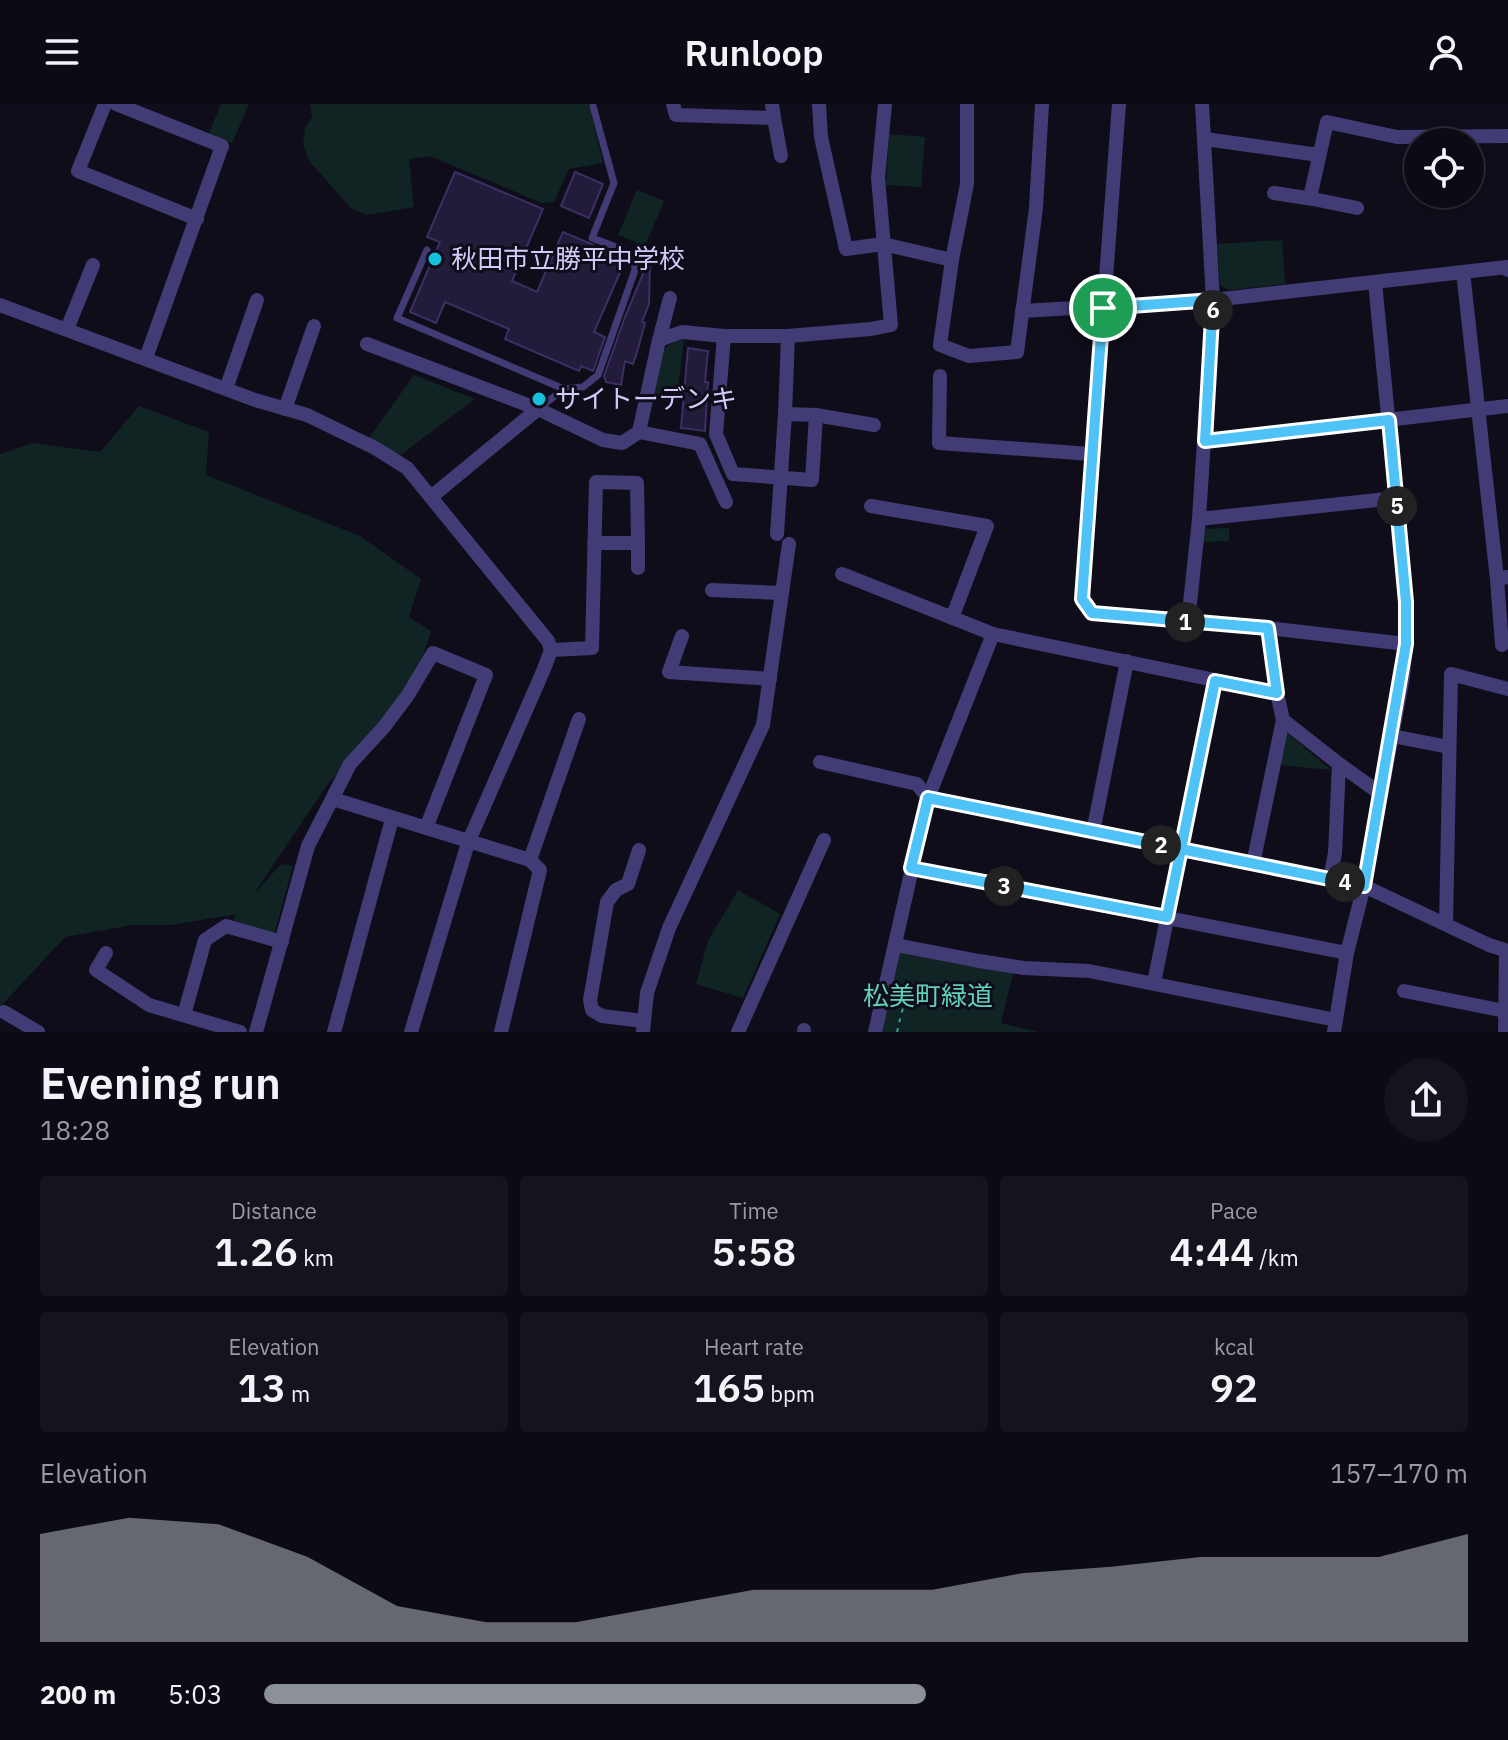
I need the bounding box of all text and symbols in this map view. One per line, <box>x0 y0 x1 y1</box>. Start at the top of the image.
text: Runloop <box>685 29 823 76</box>
icon: menu <box>40 30 84 74</box>
icon: person <box>1424 30 1468 74</box>
map controls <box>1404 128 1484 208</box>
button: locate <box>1404 128 1484 208</box>
place label: 秋田市立勝平中学校 <box>451 241 685 275</box>
marker: 秋田市立勝平中学校 <box>426 250 444 268</box>
pin <box>1069 274 1137 342</box>
icon: arrive <box>1081 286 1125 330</box>
pin: 6 <box>1193 290 1233 330</box>
text: 6 <box>1206 295 1220 324</box>
place label: サイトーデンキ <box>555 381 737 415</box>
marker: サイトーデンキ <box>530 390 548 408</box>
pin: 5 <box>1377 486 1417 526</box>
text: 5 <box>1390 491 1404 520</box>
pin: 1 <box>1165 602 1205 642</box>
text: 1 <box>1178 607 1192 636</box>
pin: 2 <box>1141 825 1181 865</box>
text: 2 <box>1154 830 1168 859</box>
pin: 4 <box>1325 862 1365 902</box>
pin: 3 <box>984 866 1024 906</box>
text: 4 <box>1338 867 1352 896</box>
text: 3 <box>997 871 1011 900</box>
park label: 松美町緑道 <box>863 978 993 1012</box>
text: Evening run <box>40 1054 281 1111</box>
button: share <box>1384 1058 1468 1142</box>
text: 18:28 <box>40 1113 110 1147</box>
text: Distance <box>231 1196 317 1225</box>
text: Time <box>729 1196 779 1225</box>
text: Pace <box>1210 1196 1258 1225</box>
text: 1.26 <box>214 1225 298 1277</box>
text: 5:58 <box>712 1225 796 1277</box>
text: 4:44 <box>1169 1225 1254 1277</box>
text: km <box>298 1243 334 1272</box>
text: /km <box>1254 1243 1299 1272</box>
text: Elevation <box>228 1332 320 1361</box>
text: Heart rate <box>704 1332 804 1361</box>
text: kcal <box>1214 1332 1254 1361</box>
text: 13 <box>238 1361 286 1413</box>
text: 165 <box>693 1361 765 1413</box>
text: 92 <box>1210 1361 1258 1413</box>
text: m <box>286 1379 310 1408</box>
text: bpm <box>765 1379 815 1408</box>
text: Elevation <box>40 1456 148 1490</box>
text: 157–170 m <box>1330 1456 1468 1490</box>
text: 200 m <box>40 1677 116 1711</box>
text: 5:03 <box>168 1677 222 1711</box>

